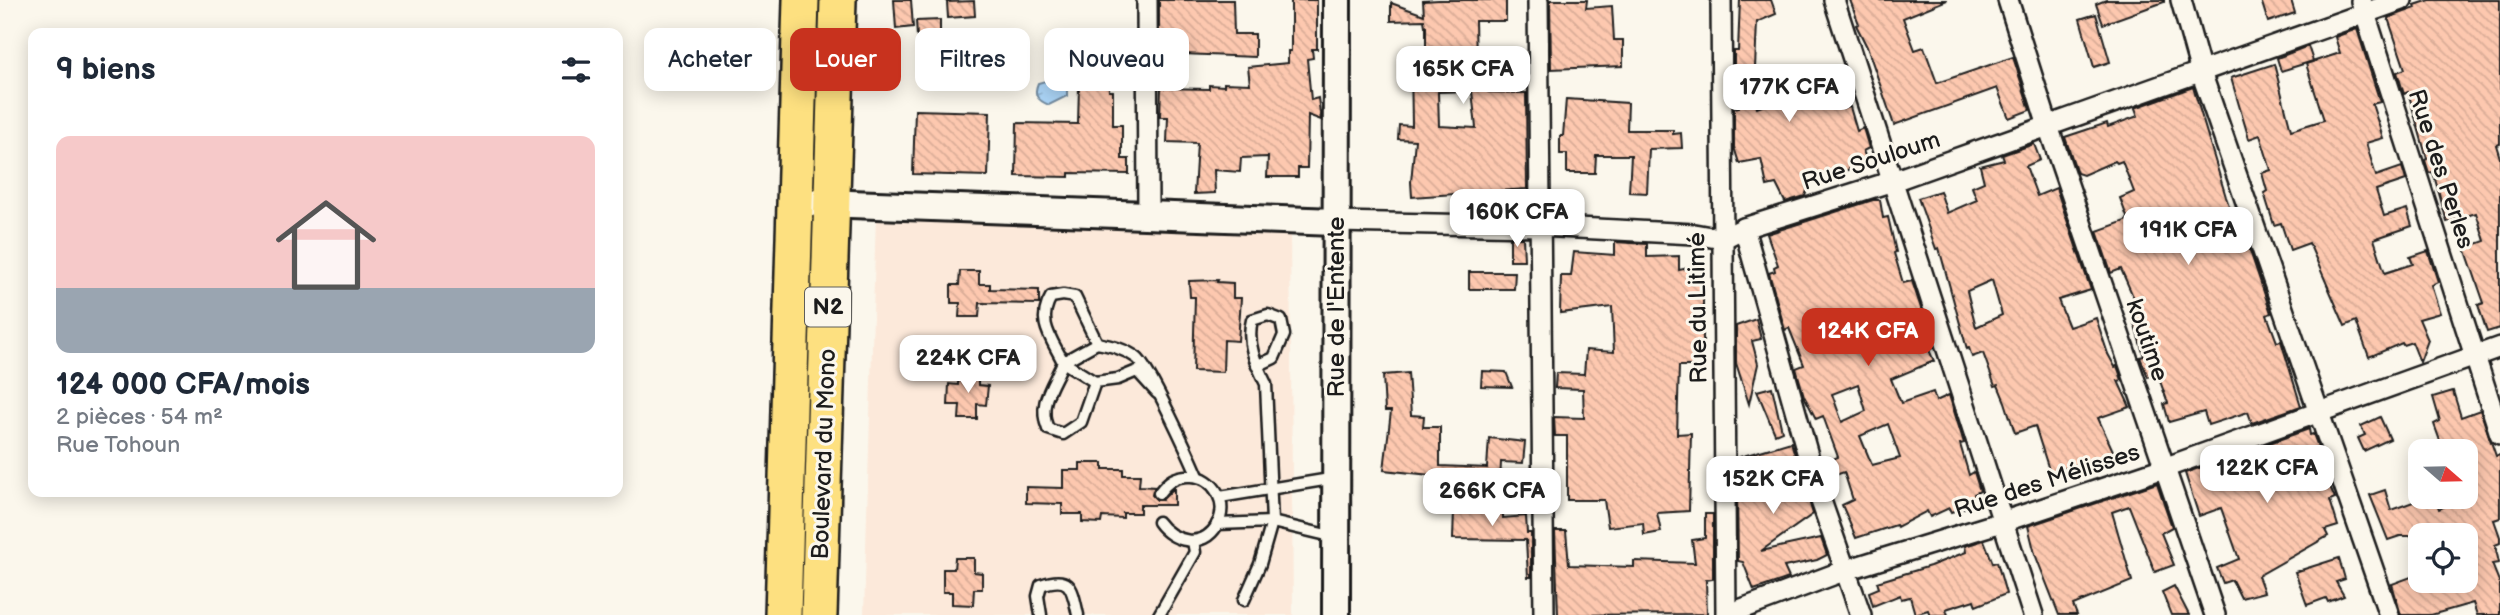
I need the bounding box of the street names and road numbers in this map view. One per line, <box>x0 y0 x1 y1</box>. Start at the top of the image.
street label: Rue des Perles <box>2402 86 2480 252</box>
street label: Rue Souloum <box>1798 125 1944 197</box>
street label: Rue de l'Entente <box>1322 217 1351 397</box>
street label: Rue du Litimé <box>1682 232 1714 384</box>
road number: N2 <box>805 288 851 326</box>
street label: koutime <box>2119 295 2175 385</box>
street label: Boulevard du Mono <box>806 348 842 560</box>
street label: Rue des Mélisses <box>1951 437 2144 525</box>

